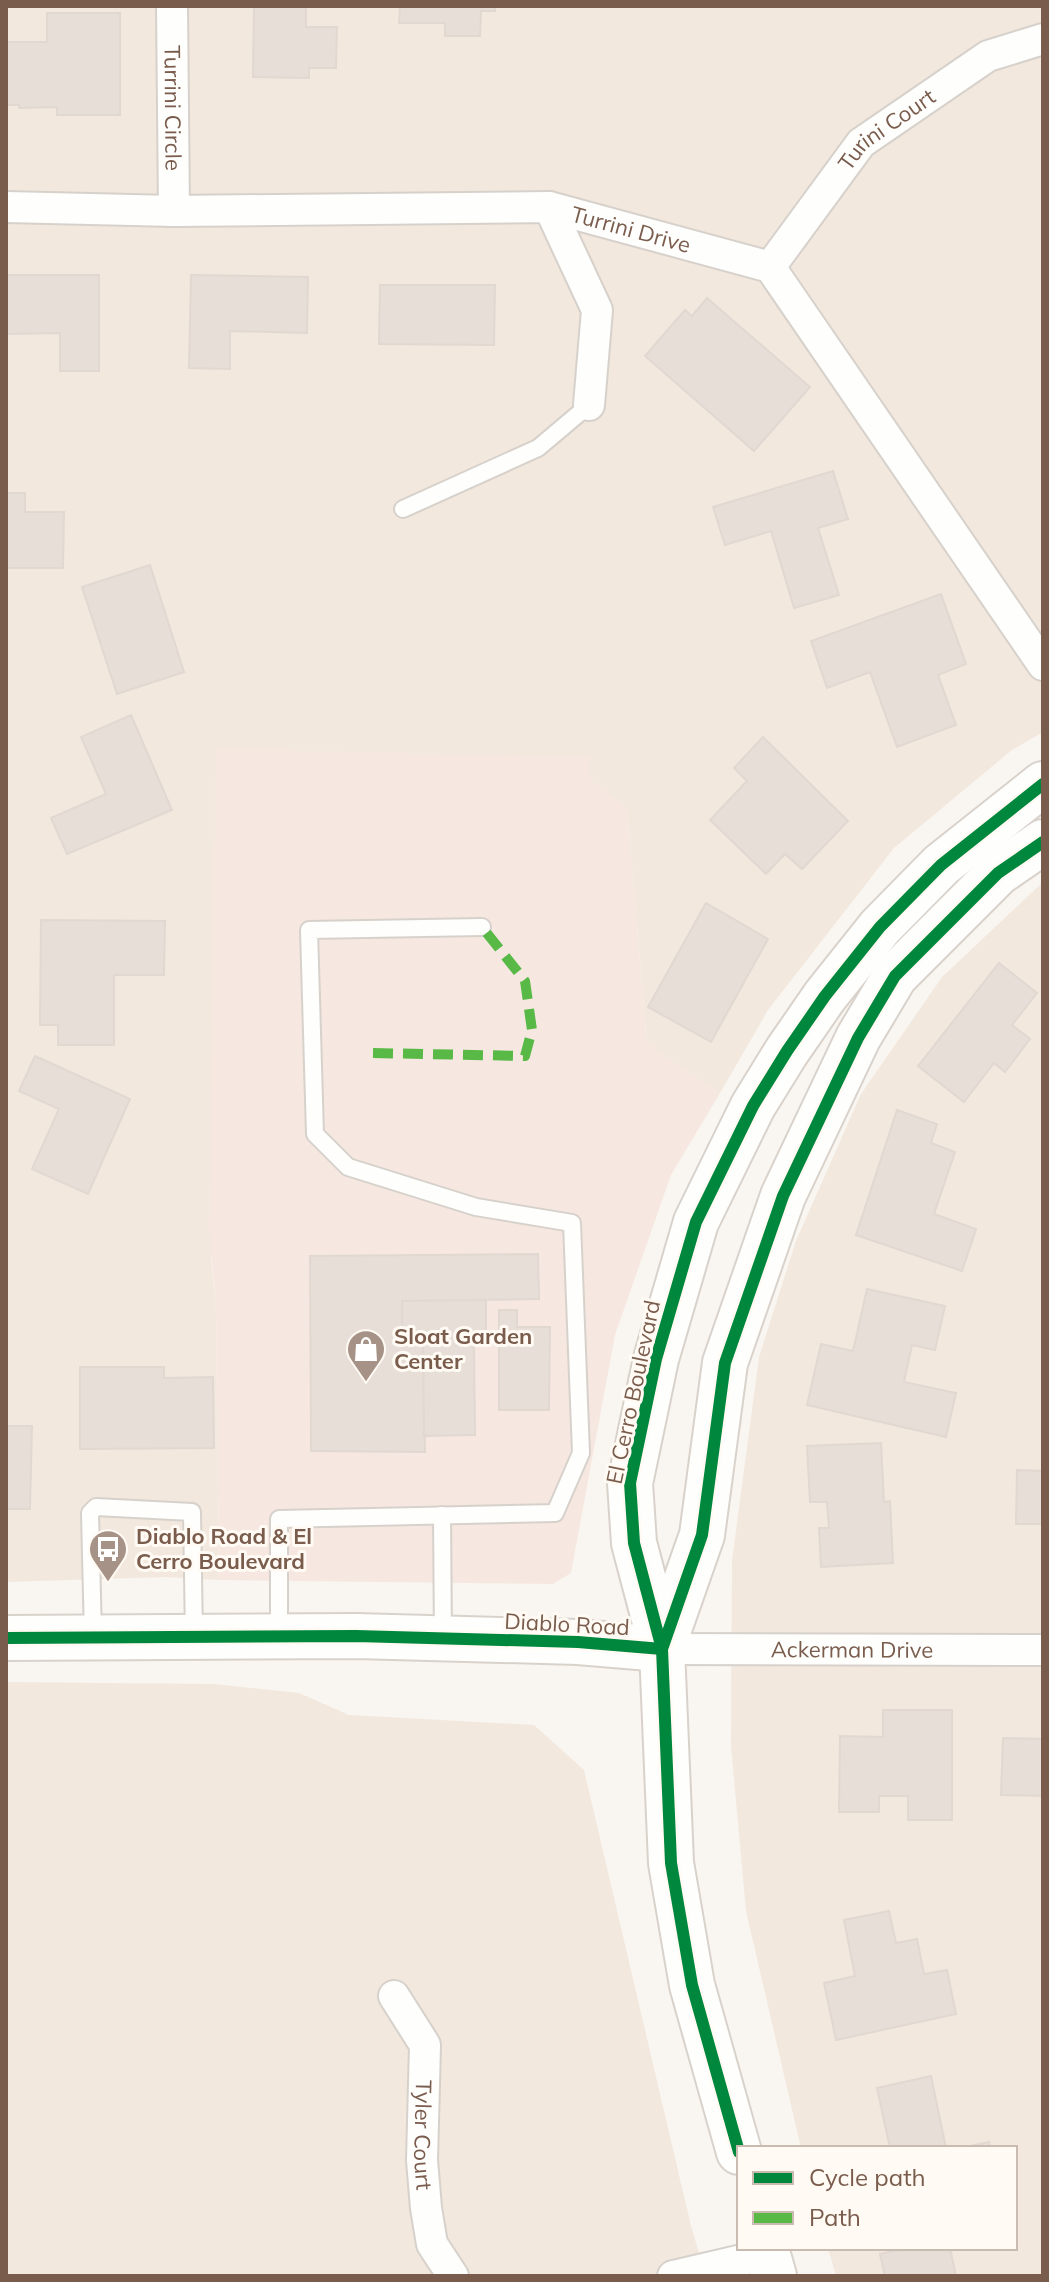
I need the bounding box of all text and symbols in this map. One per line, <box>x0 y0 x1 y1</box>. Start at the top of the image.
street label: Turrini Circle <box>158 45 188 171</box>
street label: Turini Court <box>832 82 941 176</box>
street label: Turrini Drive <box>568 200 694 259</box>
street label: El Cerro Boulevard <box>600 1297 666 1487</box>
place label: Sloat Garden Center <box>394 1322 532 1375</box>
shop icon: Sloat Garden Center <box>345 1328 387 1383</box>
place label: Diablo Road & El Cerro Boulevard <box>136 1522 312 1575</box>
bus stop icon: Diablo Road & El Cerro Boulevard <box>87 1528 129 1583</box>
street label: Diablo Road <box>504 1607 630 1641</box>
street label: Ackerman Drive <box>771 1635 933 1664</box>
street label: Tyler Court <box>408 2079 438 2191</box>
legend <box>737 2146 1017 2250</box>
text: Cycle path <box>809 2162 926 2192</box>
text: Path <box>809 2202 861 2232</box>

